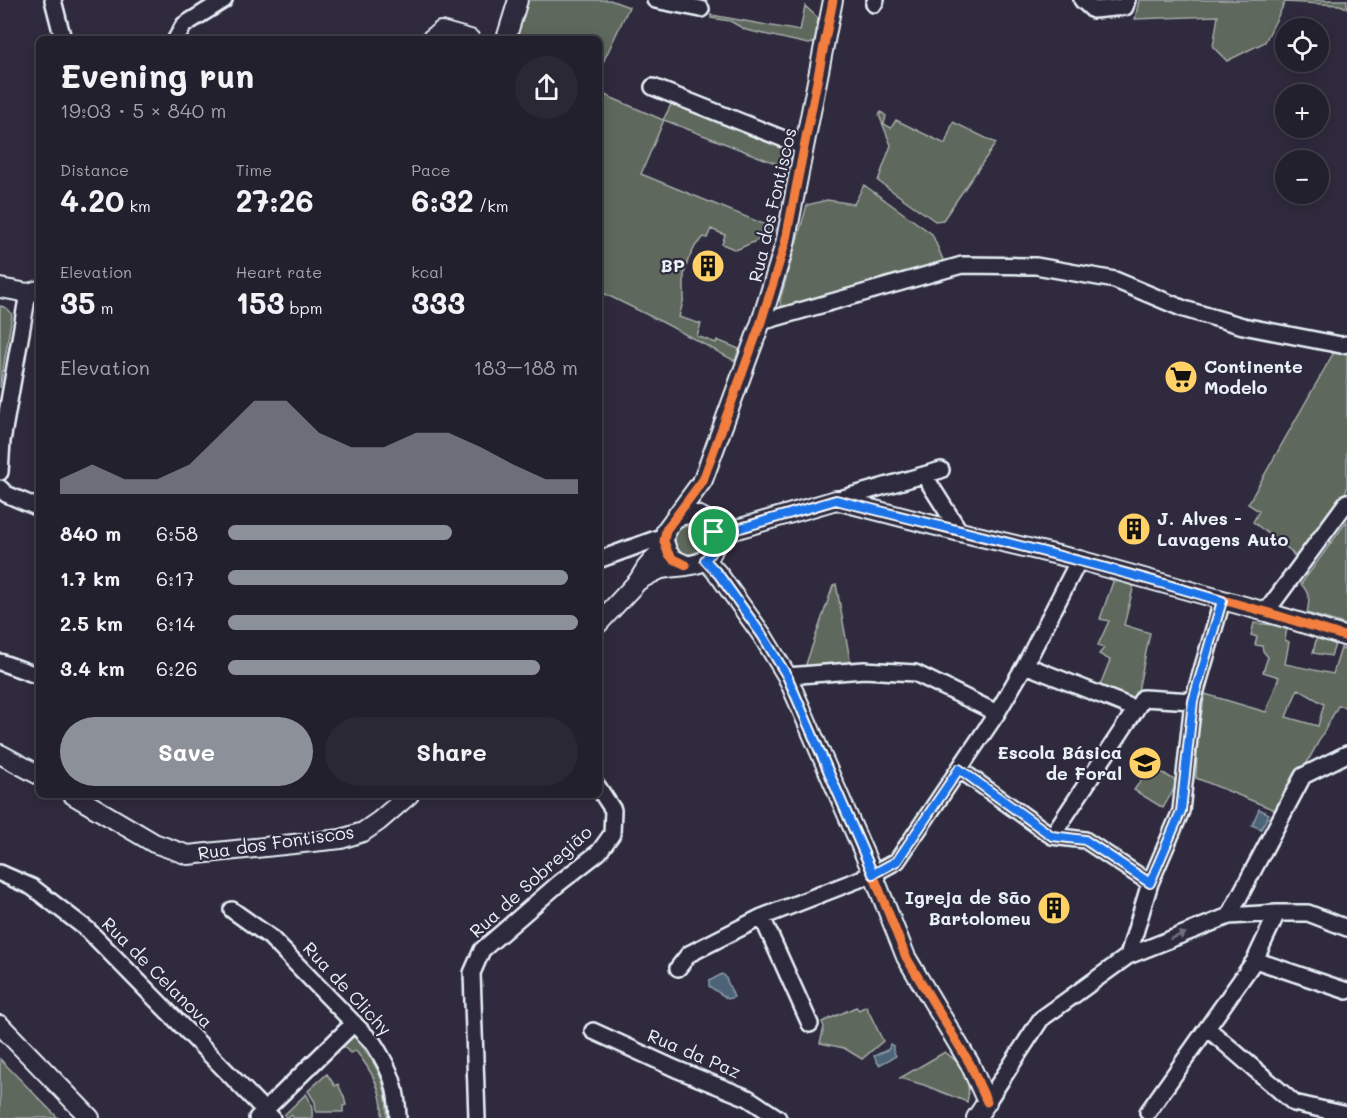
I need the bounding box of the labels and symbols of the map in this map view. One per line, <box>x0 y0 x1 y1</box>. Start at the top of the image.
street label: Rua dos Fontiscos <box>743 125 801 284</box>
building icon: BP <box>690 248 726 284</box>
place label: BP <box>661 253 685 277</box>
place label: Continente Modelo <box>1204 354 1303 399</box>
supermarket icon: Continente Modelo <box>1163 359 1199 395</box>
pin <box>688 506 739 557</box>
place label: J. Alves - Lavagens Auto <box>1157 506 1288 551</box>
building icon: J. Alves - Lavagens Auto <box>1116 511 1152 547</box>
place label: Escola Básica de Foral <box>997 740 1122 785</box>
school or university icon: Escola Básica de Foral <box>1127 745 1163 781</box>
street label: Rua dos Fontiscos <box>196 819 356 865</box>
street label: Rua de Sobregião <box>464 820 597 943</box>
place label: Igreja de São Bartolomeu <box>905 885 1031 930</box>
building icon: Igreja de São Bartolomeu <box>1036 890 1072 926</box>
street label: Rua de Celanova <box>97 912 218 1033</box>
one-way arrow <box>1170 931 1188 941</box>
street label: Rua de Clichy <box>298 936 397 1040</box>
street label: Rua da Paz <box>644 1023 745 1083</box>

